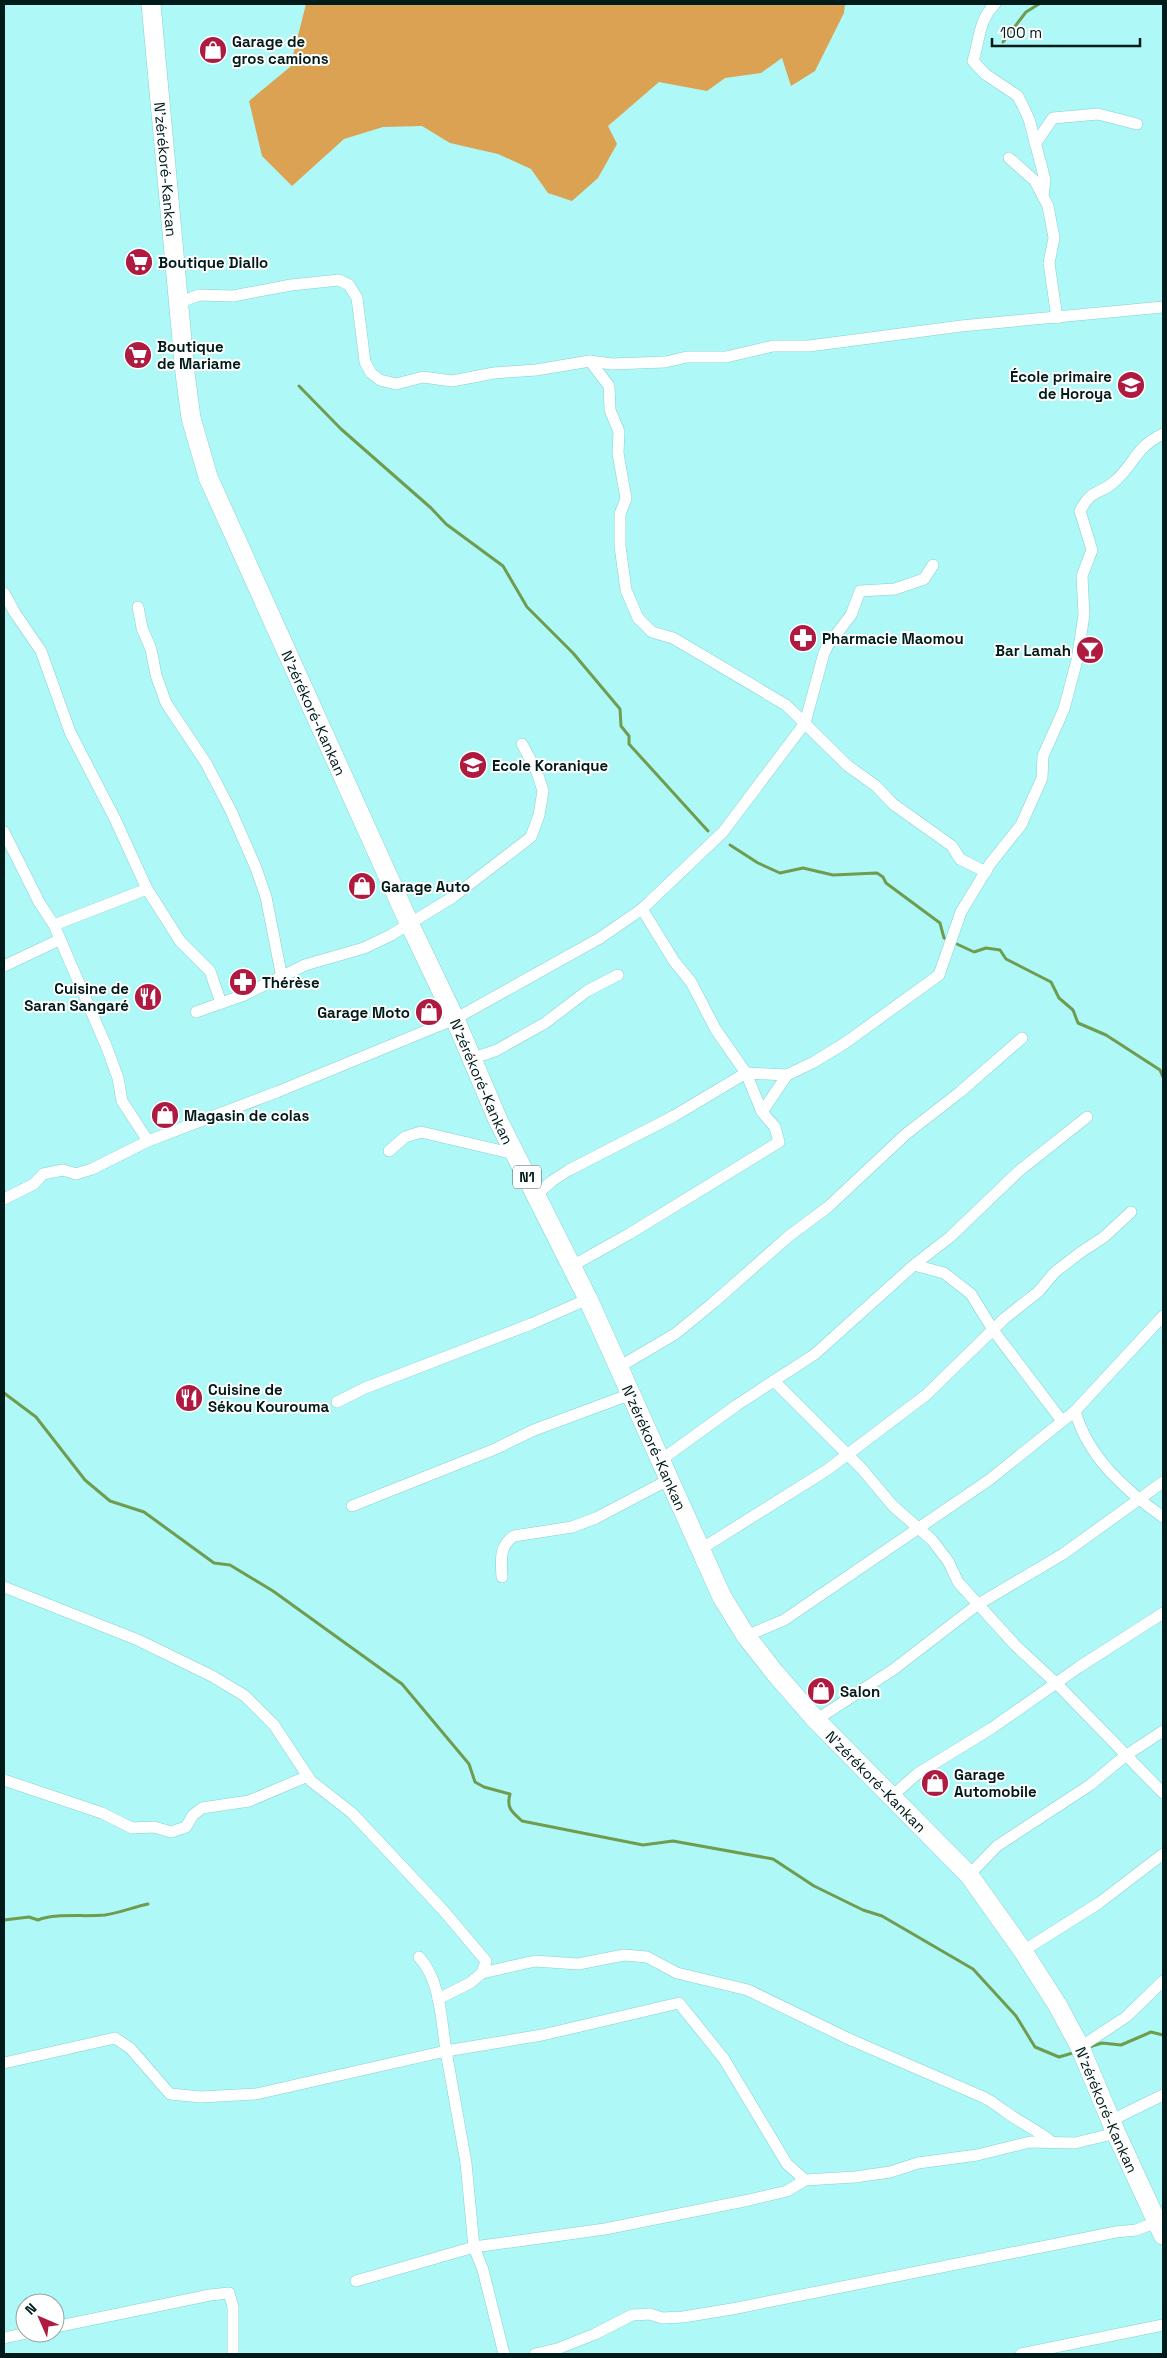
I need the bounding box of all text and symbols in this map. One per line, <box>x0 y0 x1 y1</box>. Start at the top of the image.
scale bar <box>992 15 1140 47</box>
text: 100 m <box>1000 23 1042 42</box>
place label: Garage de gros camions <box>232 32 329 68</box>
shop icon: Garage de gros camions <box>198 35 228 65</box>
street label: N'zérékoré-Kankan <box>151 101 182 238</box>
supermarket icon: Boutique Diallo <box>124 247 154 277</box>
place label: Boutique Diallo <box>158 253 268 272</box>
place label: Boutique de Mariame <box>157 337 241 373</box>
supermarket icon: Boutique de Mariame <box>123 340 153 370</box>
place label: École primaire de Horoya <box>1010 367 1112 403</box>
school or university icon: École primaire de Horoya <box>1116 370 1146 400</box>
pharmacy icon: Pharmacie Maomou <box>788 623 818 653</box>
place label: Pharmacie Maomou <box>822 629 964 648</box>
bar icon: Bar Lamah <box>1075 635 1105 665</box>
place label: Bar Lamah <box>995 641 1071 660</box>
street label: N'zérékoré-Kankan <box>278 647 351 778</box>
school or university icon: Ecole Koranique <box>458 750 488 780</box>
place label: Ecole Koranique <box>492 756 609 775</box>
shop icon: Garage Auto <box>347 871 377 901</box>
place label: Garage Auto <box>381 877 470 896</box>
pharmacy icon: Thérèse <box>228 967 258 997</box>
place label: Thérèse <box>262 973 320 992</box>
place label: Cuisine de Saran Sangaré <box>24 979 129 1015</box>
restaurant icon: Cuisine de Saran Sangaré <box>133 982 163 1012</box>
shop icon: Garage Moto <box>414 997 444 1027</box>
place label: Garage Moto <box>317 1003 410 1022</box>
street label: N'zérékoré-Kankan <box>446 1016 518 1147</box>
shop icon: Magasin de colas <box>150 1100 180 1130</box>
place label: Magasin de colas <box>184 1106 309 1125</box>
road number: N1 <box>513 1166 541 1188</box>
place label: Cuisine de Sékou Kourouma <box>208 1380 329 1416</box>
street label: N'zérékoré-Kankan <box>618 1382 691 1513</box>
restaurant icon: Cuisine de Sékou Kourouma <box>174 1383 204 1413</box>
shop icon: Salon <box>806 1676 836 1706</box>
place label: Salon <box>840 1682 880 1701</box>
street label: N'zérékoré-Kankan <box>822 1726 931 1836</box>
place label: Garage Automobile <box>954 1765 1037 1801</box>
shop icon: Garage Automobile <box>920 1768 950 1798</box>
street label: N'zérékoré-Kankan <box>1071 2044 1142 2176</box>
north arrow <box>15 2293 65 2343</box>
text: N <box>21 2299 40 2318</box>

